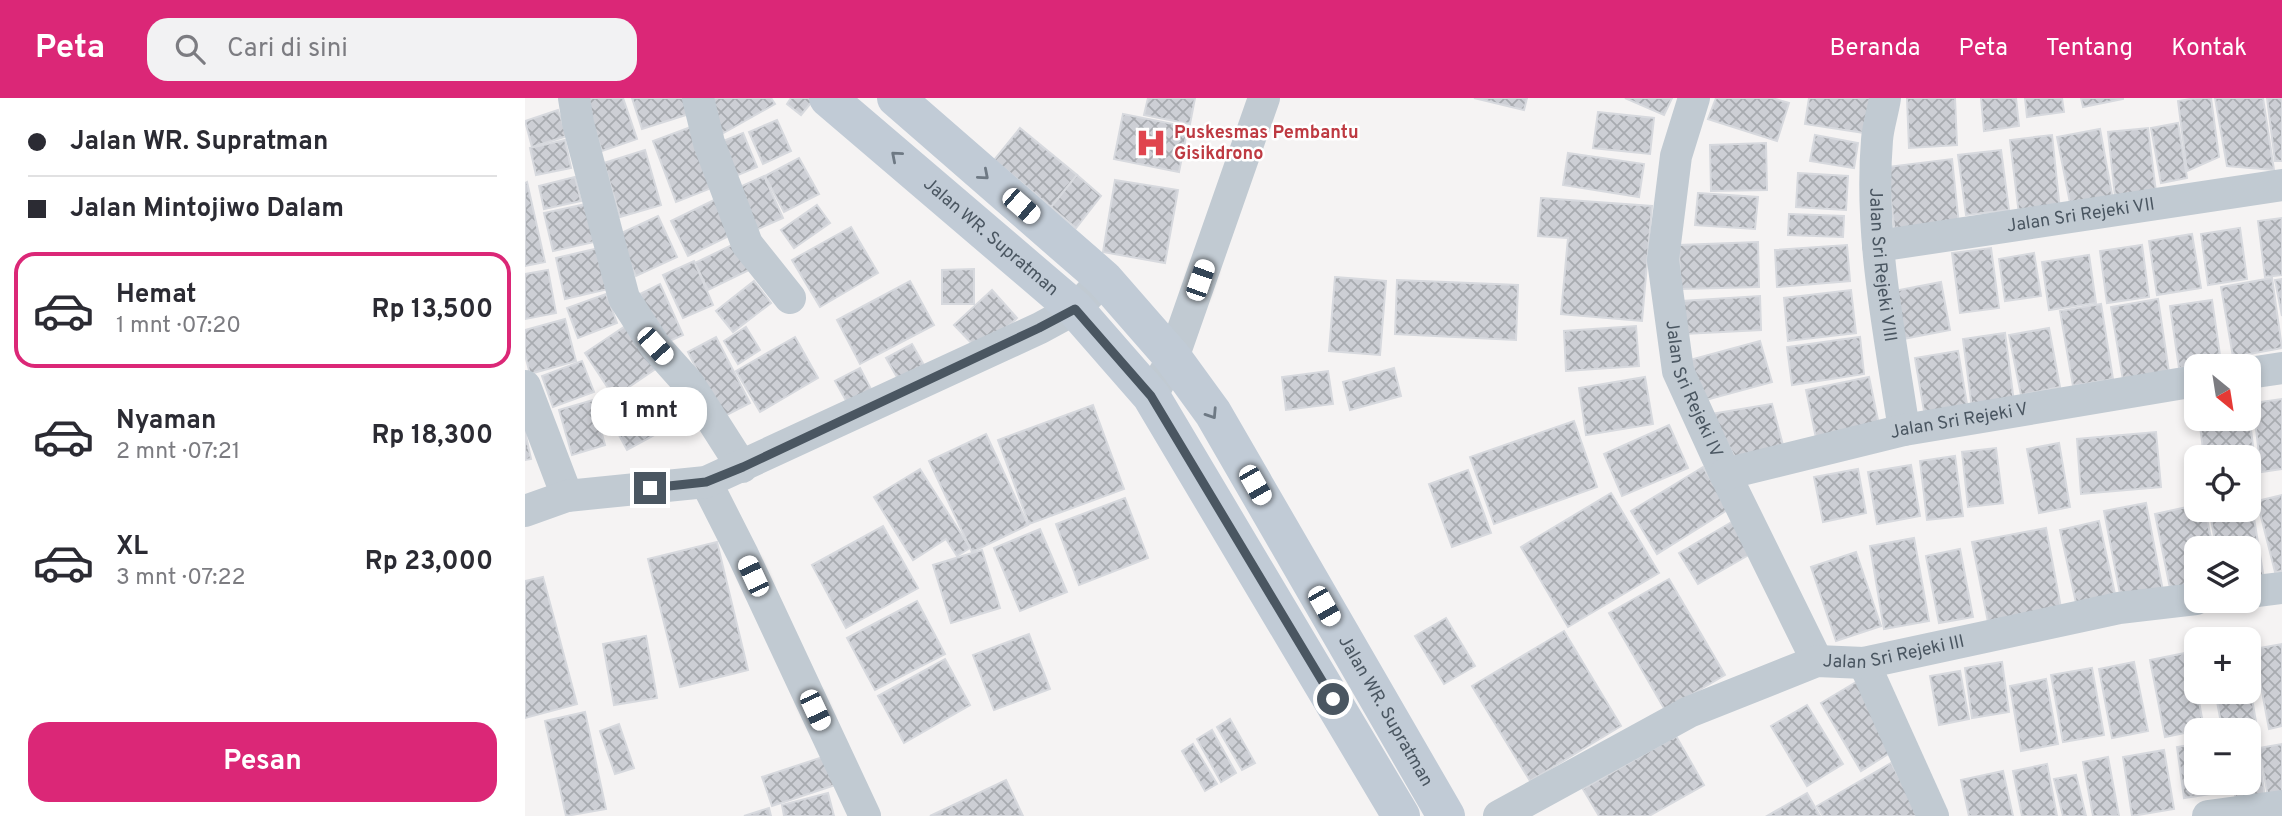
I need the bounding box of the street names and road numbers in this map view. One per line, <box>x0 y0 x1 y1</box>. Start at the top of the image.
street label: Jalan WR. Supratman <box>918 173 1063 301</box>
street label: Jalan Sri Rejeki VIII <box>1864 188 1902 343</box>
street label: Jalan Sri Rejeki VII <box>2005 193 2156 238</box>
street label: Jalan Sri Rejeki IV <box>1660 319 1728 461</box>
street label: Jalan Sri Rejeki V <box>1888 398 2030 445</box>
street label: Jalan Sri Rejeki III <box>1822 630 1967 675</box>
street label: Jalan WR. Supratman <box>1333 631 1438 791</box>

